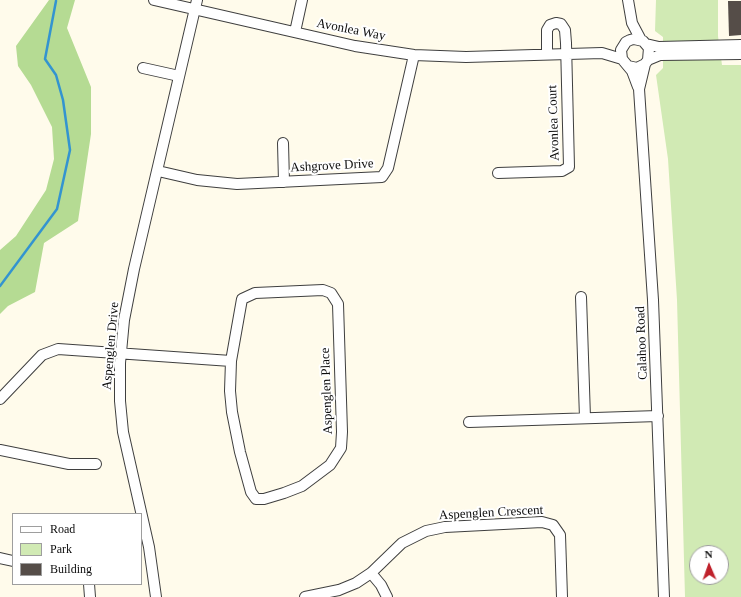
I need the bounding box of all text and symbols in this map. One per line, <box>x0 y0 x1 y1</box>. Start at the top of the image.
street label: Avonlea Way <box>315 16 387 44</box>
street label: Avonlea Court <box>545 85 563 161</box>
street label: Ashgrove Drive <box>290 156 374 176</box>
street label: Aspenglen Drive <box>99 301 123 391</box>
street label: Calahoo Road <box>633 306 651 380</box>
street label: Aspenglen Place <box>318 347 336 435</box>
street label: Aspenglen Crescent <box>438 502 544 524</box>
legend <box>12 513 142 585</box>
text: Road <box>50 522 75 536</box>
text: Park <box>50 542 72 556</box>
north arrow <box>689 545 729 585</box>
text: N <box>704 548 713 560</box>
text: Building <box>50 562 92 576</box>

